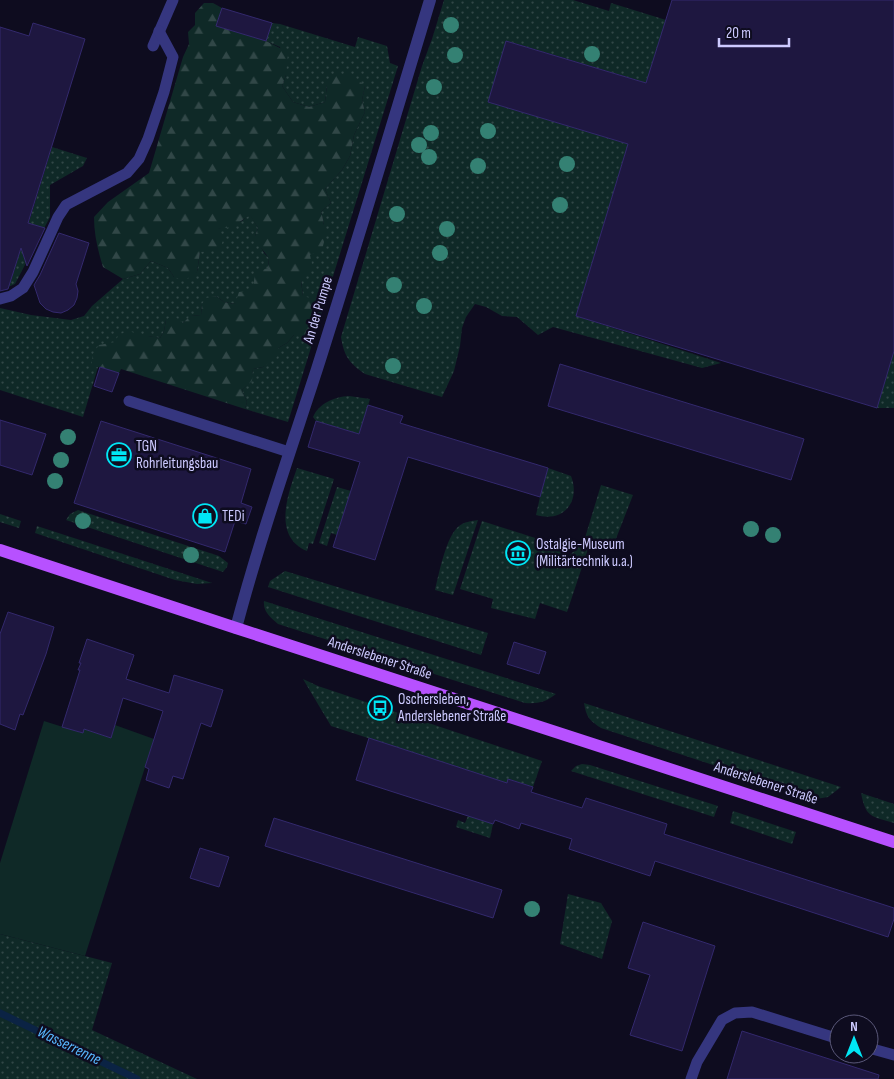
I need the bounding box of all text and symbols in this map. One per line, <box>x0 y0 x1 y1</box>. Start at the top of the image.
scale bar <box>719 15 789 47</box>
text: 20 m <box>726 24 751 43</box>
street label: An der Pumpe <box>299 274 337 347</box>
place label: TGN Rohrleitungsbau <box>136 437 218 473</box>
office icon: TGN Rohrleitungsbau <box>106 442 132 468</box>
shop icon: TEDi <box>192 503 218 529</box>
place label: TEDi <box>222 507 245 526</box>
place label: Ostalgie-Museum (Militärtechnik u.a.) <box>536 535 633 571</box>
museum icon: Ostalgie-Museum (Militärtechnik u.a.) <box>505 540 531 566</box>
street label: Anderslebener Straße <box>325 632 434 684</box>
place label: Oschersleben, Anderslebener Straße <box>397 690 506 726</box>
bus stop icon: Oschersleben, Anderslebener Straße <box>367 695 393 721</box>
street label: Anderslebener Straße <box>711 757 820 809</box>
north arrow <box>829 1014 879 1064</box>
text: N <box>850 1018 858 1035</box>
water label: Wasserrenne <box>34 1022 104 1070</box>

